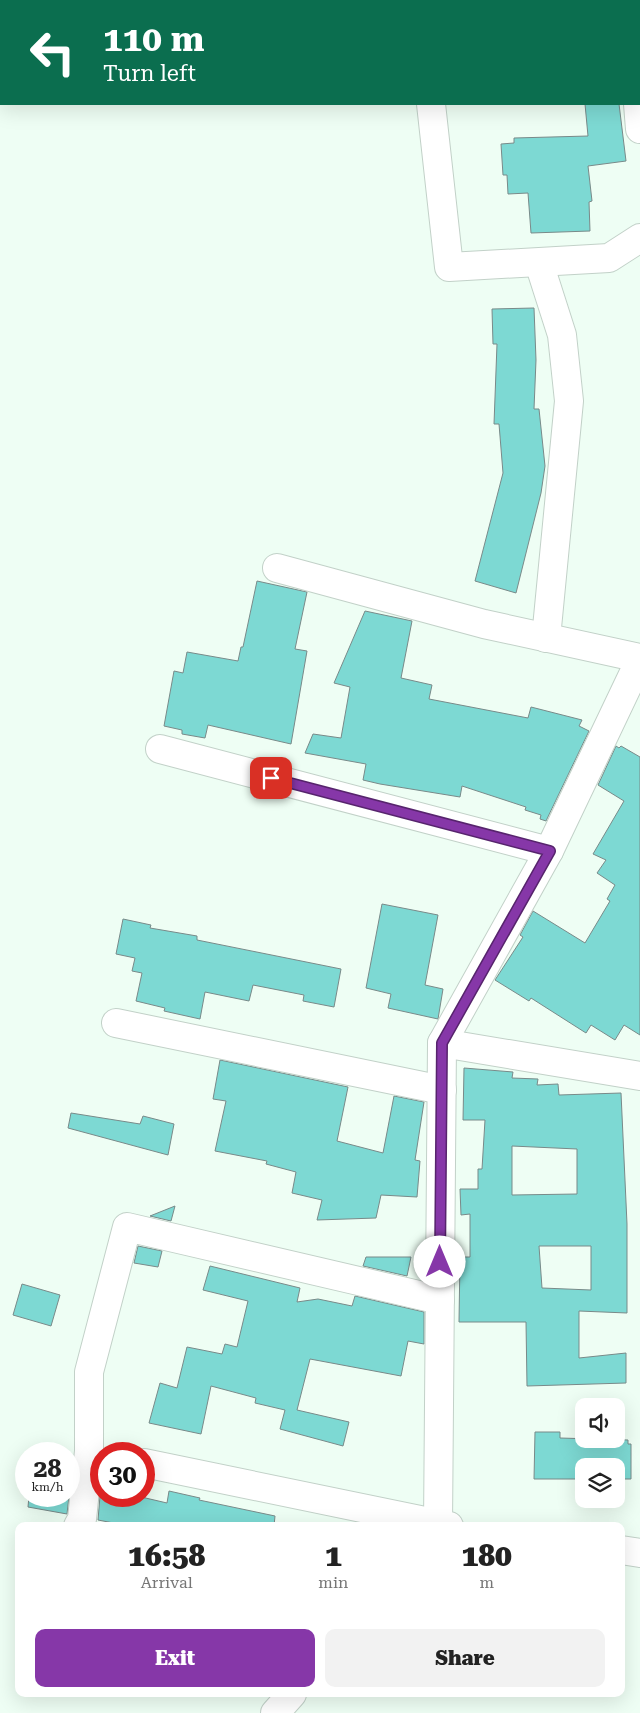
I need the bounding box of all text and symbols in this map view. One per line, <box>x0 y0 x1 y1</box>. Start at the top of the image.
text: 110 m <box>103 19 204 60</box>
icon: left <box>20 20 85 85</box>
text: Turn left <box>103 61 196 86</box>
pin <box>250 757 292 799</box>
icon: arrive <box>257 764 285 792</box>
position arrow <box>413 1235 465 1287</box>
map controls <box>575 1398 625 1508</box>
button: sound <box>575 1398 625 1448</box>
speed limit sign: 30 <box>90 1442 155 1507</box>
text: 28 <box>33 1454 62 1483</box>
button: layers <box>575 1458 625 1508</box>
text: km/h <box>31 1480 64 1494</box>
text: 16:58 <box>128 1538 205 1573</box>
text: 1 <box>325 1538 342 1573</box>
text: 180 <box>461 1538 512 1573</box>
text: Arrival <box>141 1573 193 1592</box>
text: min <box>318 1573 348 1592</box>
text: m <box>479 1573 494 1592</box>
button: Exit <box>35 1629 315 1687</box>
button: Share <box>325 1629 605 1687</box>

